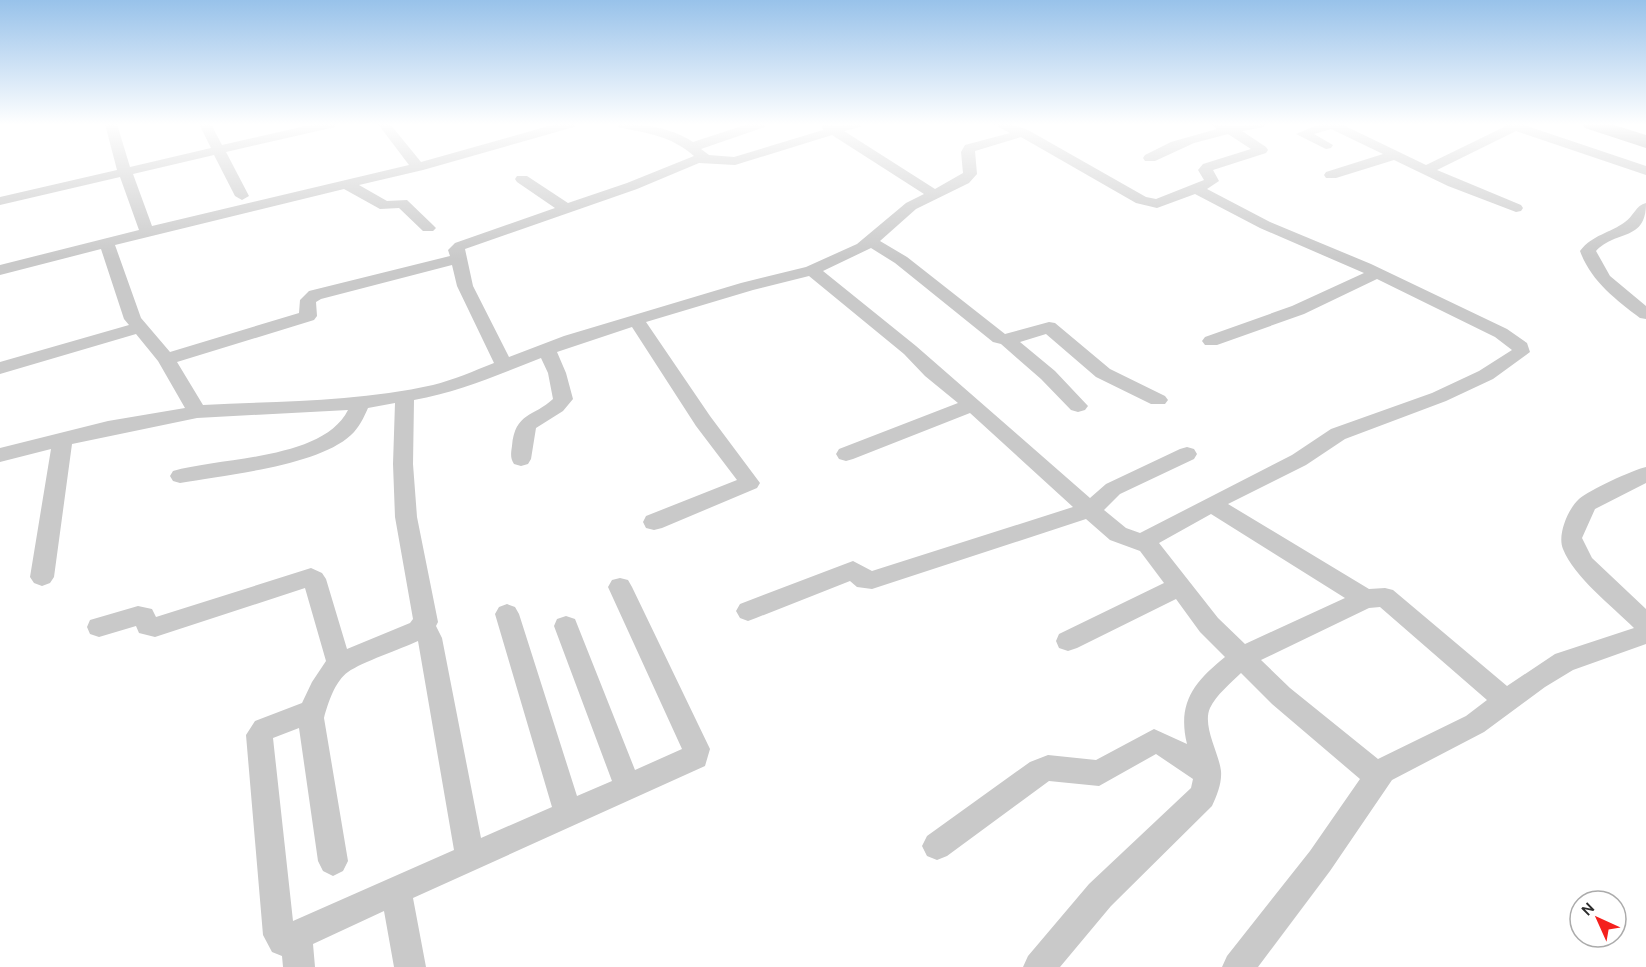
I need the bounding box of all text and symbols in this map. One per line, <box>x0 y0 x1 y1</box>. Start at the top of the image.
north arrow <box>1568 889 1628 949</box>
text: N <box>1577 898 1599 920</box>

